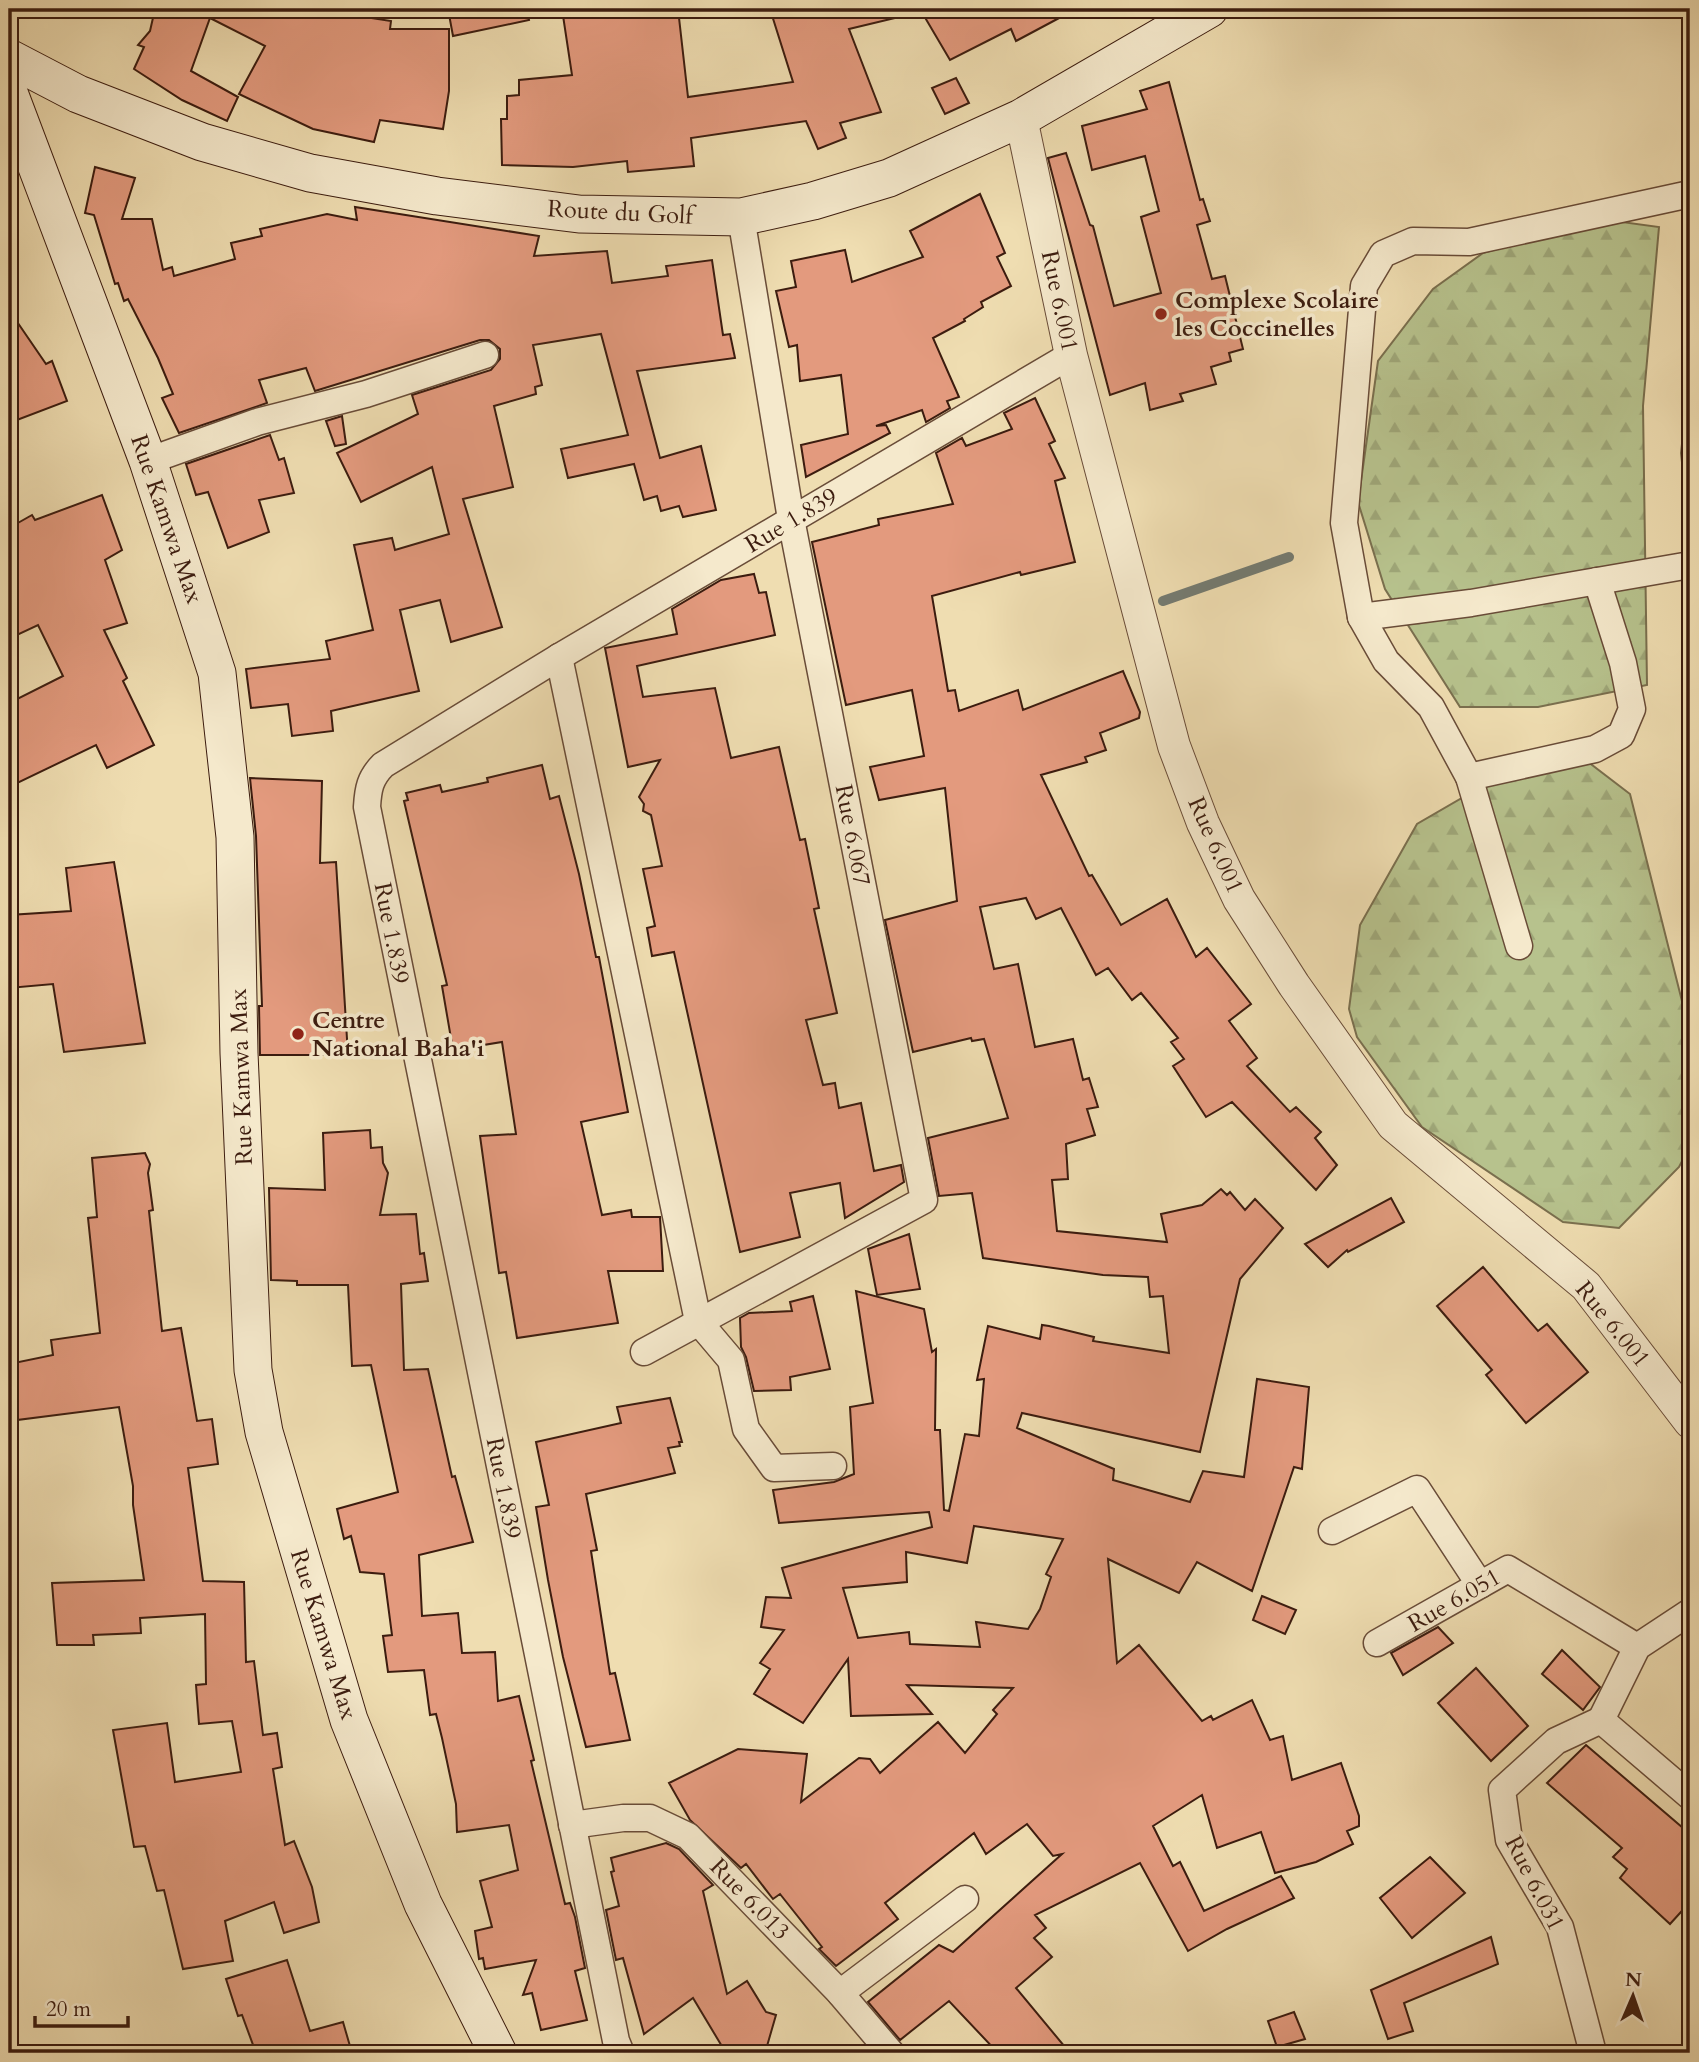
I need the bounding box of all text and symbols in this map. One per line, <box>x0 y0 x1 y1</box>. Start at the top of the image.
street label: Route du Golf <box>546 192 697 233</box>
street label: Rue 6.001 <box>1033 248 1086 355</box>
place label: Complexe Scolaire les Coccinelles <box>1175 284 1379 345</box>
marker: Complexe Scolaire les Coccinelles <box>1153 306 1169 322</box>
street label: Rue Kamwa Max <box>122 430 211 608</box>
street label: Rue 1.839 <box>739 480 844 561</box>
street label: Rue 6.067 <box>827 782 878 889</box>
street label: Rue 6.001 <box>1180 792 1251 899</box>
street label: Rue 1.839 <box>366 880 417 987</box>
street label: Rue Kamwa Max <box>222 988 261 1166</box>
place label: Centre National Baha'i <box>312 1004 485 1065</box>
marker: Centre National Baha'i <box>290 1026 306 1042</box>
street label: Rue 6.001 <box>1568 1274 1658 1374</box>
street label: Rue 1.839 <box>478 1435 529 1542</box>
street label: Rue Kamwa Max <box>282 1545 365 1724</box>
street label: Rue 6.051 <box>1402 1561 1507 1640</box>
street label: Rue 6.031 <box>1497 1830 1573 1936</box>
street label: Rue 6.013 <box>702 1851 797 1948</box>
north arrow <box>1598 1960 1668 2030</box>
text: N <box>1625 1967 1643 1993</box>
scale bar <box>35 1985 128 2029</box>
text: 20 m <box>46 1995 91 2024</box>

